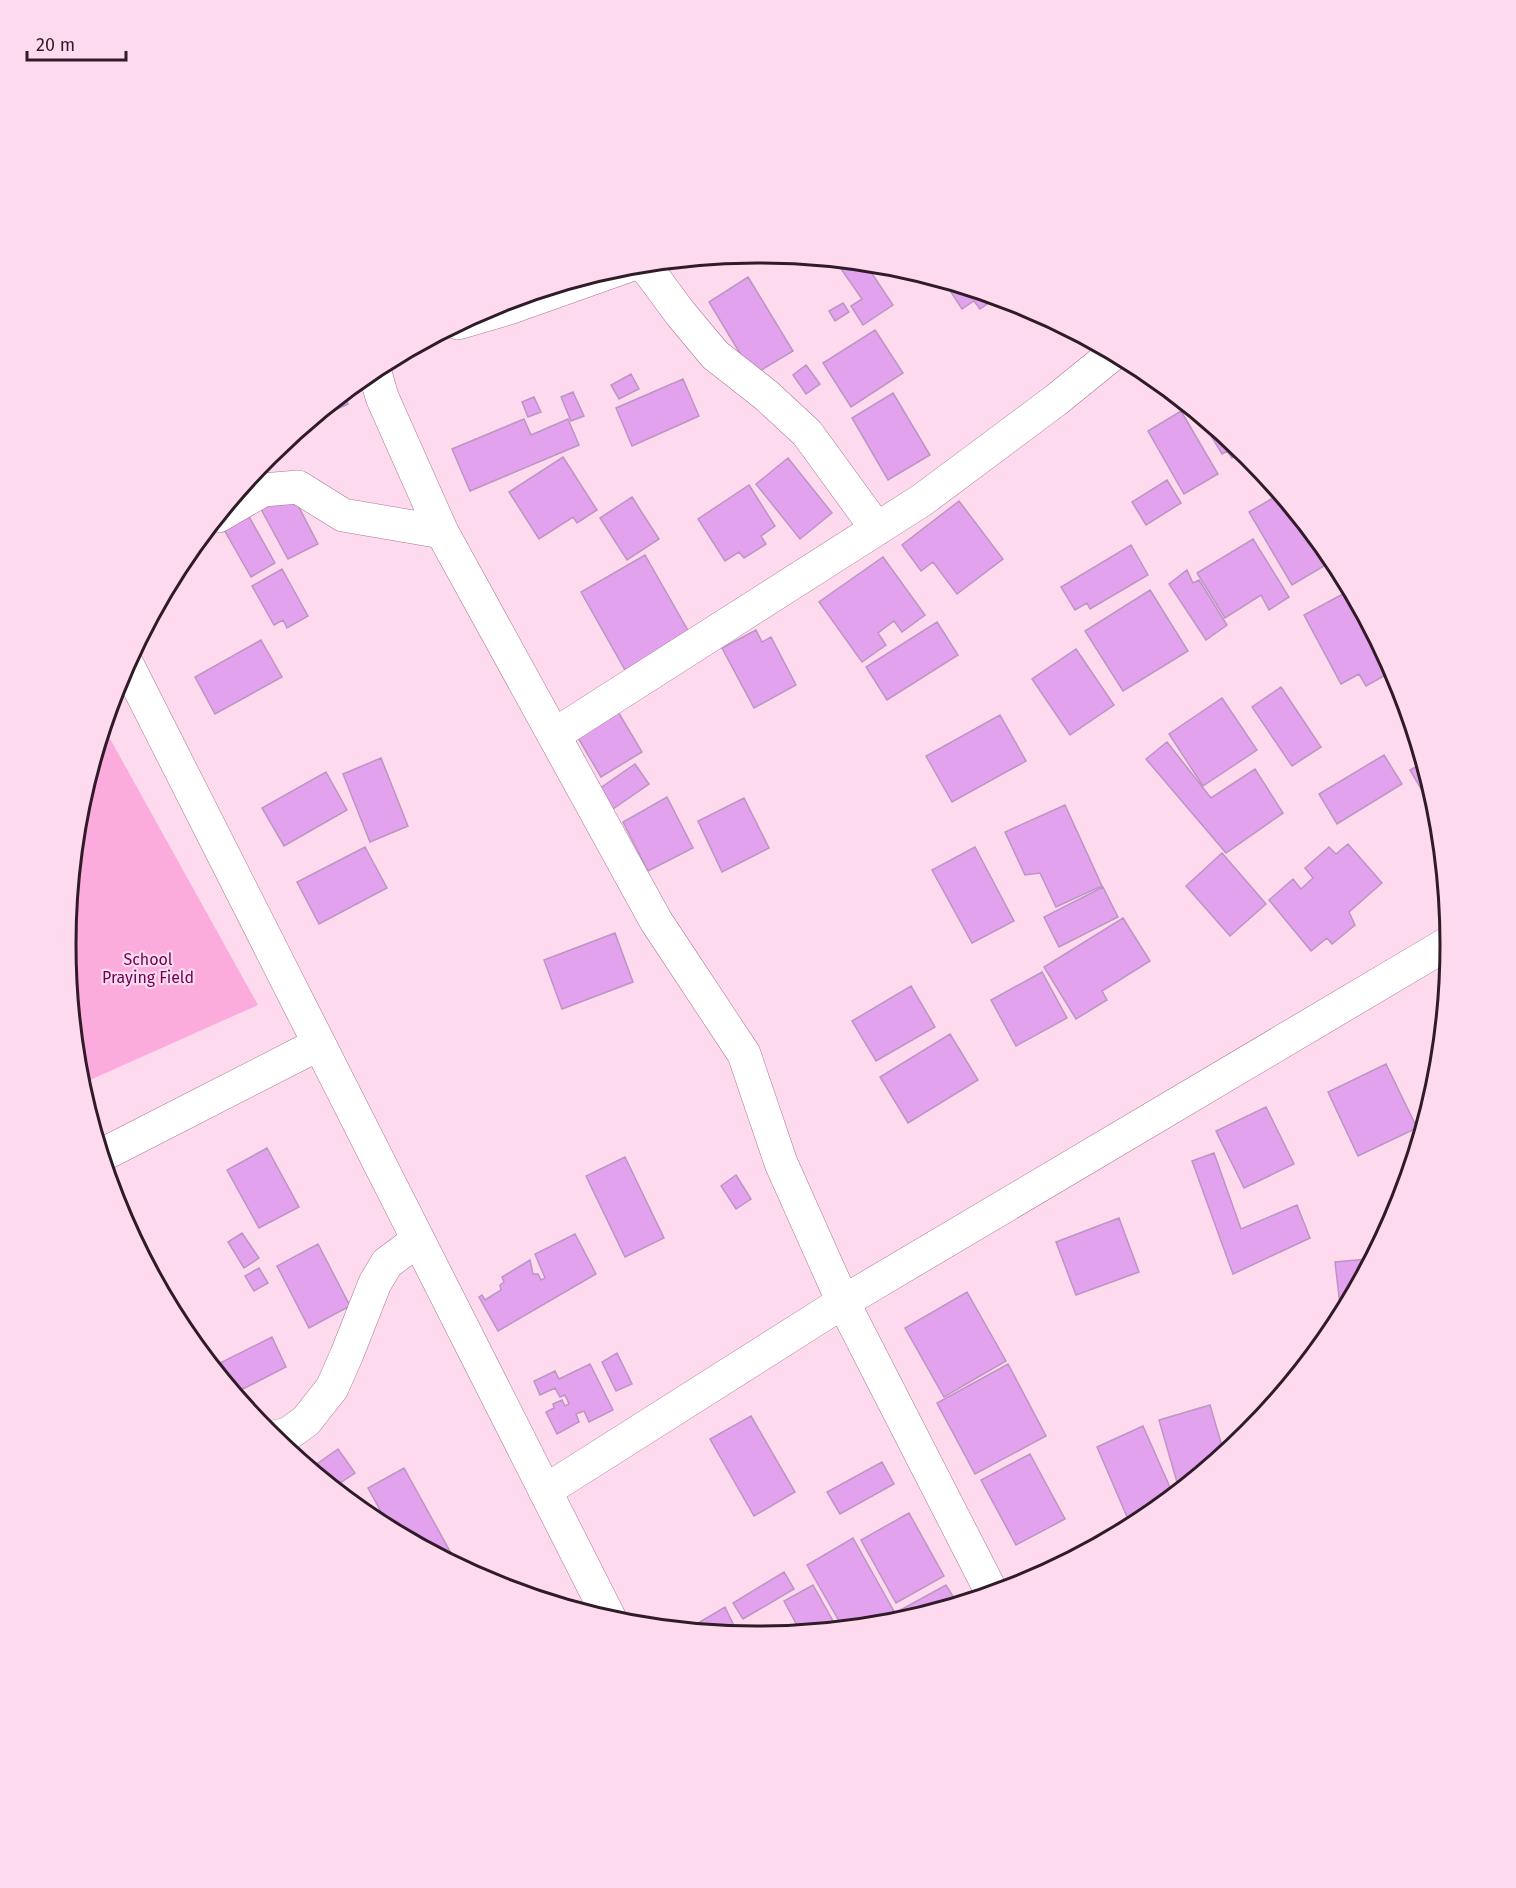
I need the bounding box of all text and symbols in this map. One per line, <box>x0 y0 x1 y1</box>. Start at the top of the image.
scale bar <box>27 24 126 62</box>
text: 20 m <box>36 34 75 56</box>
park label: School Praying Field <box>102 950 194 987</box>

